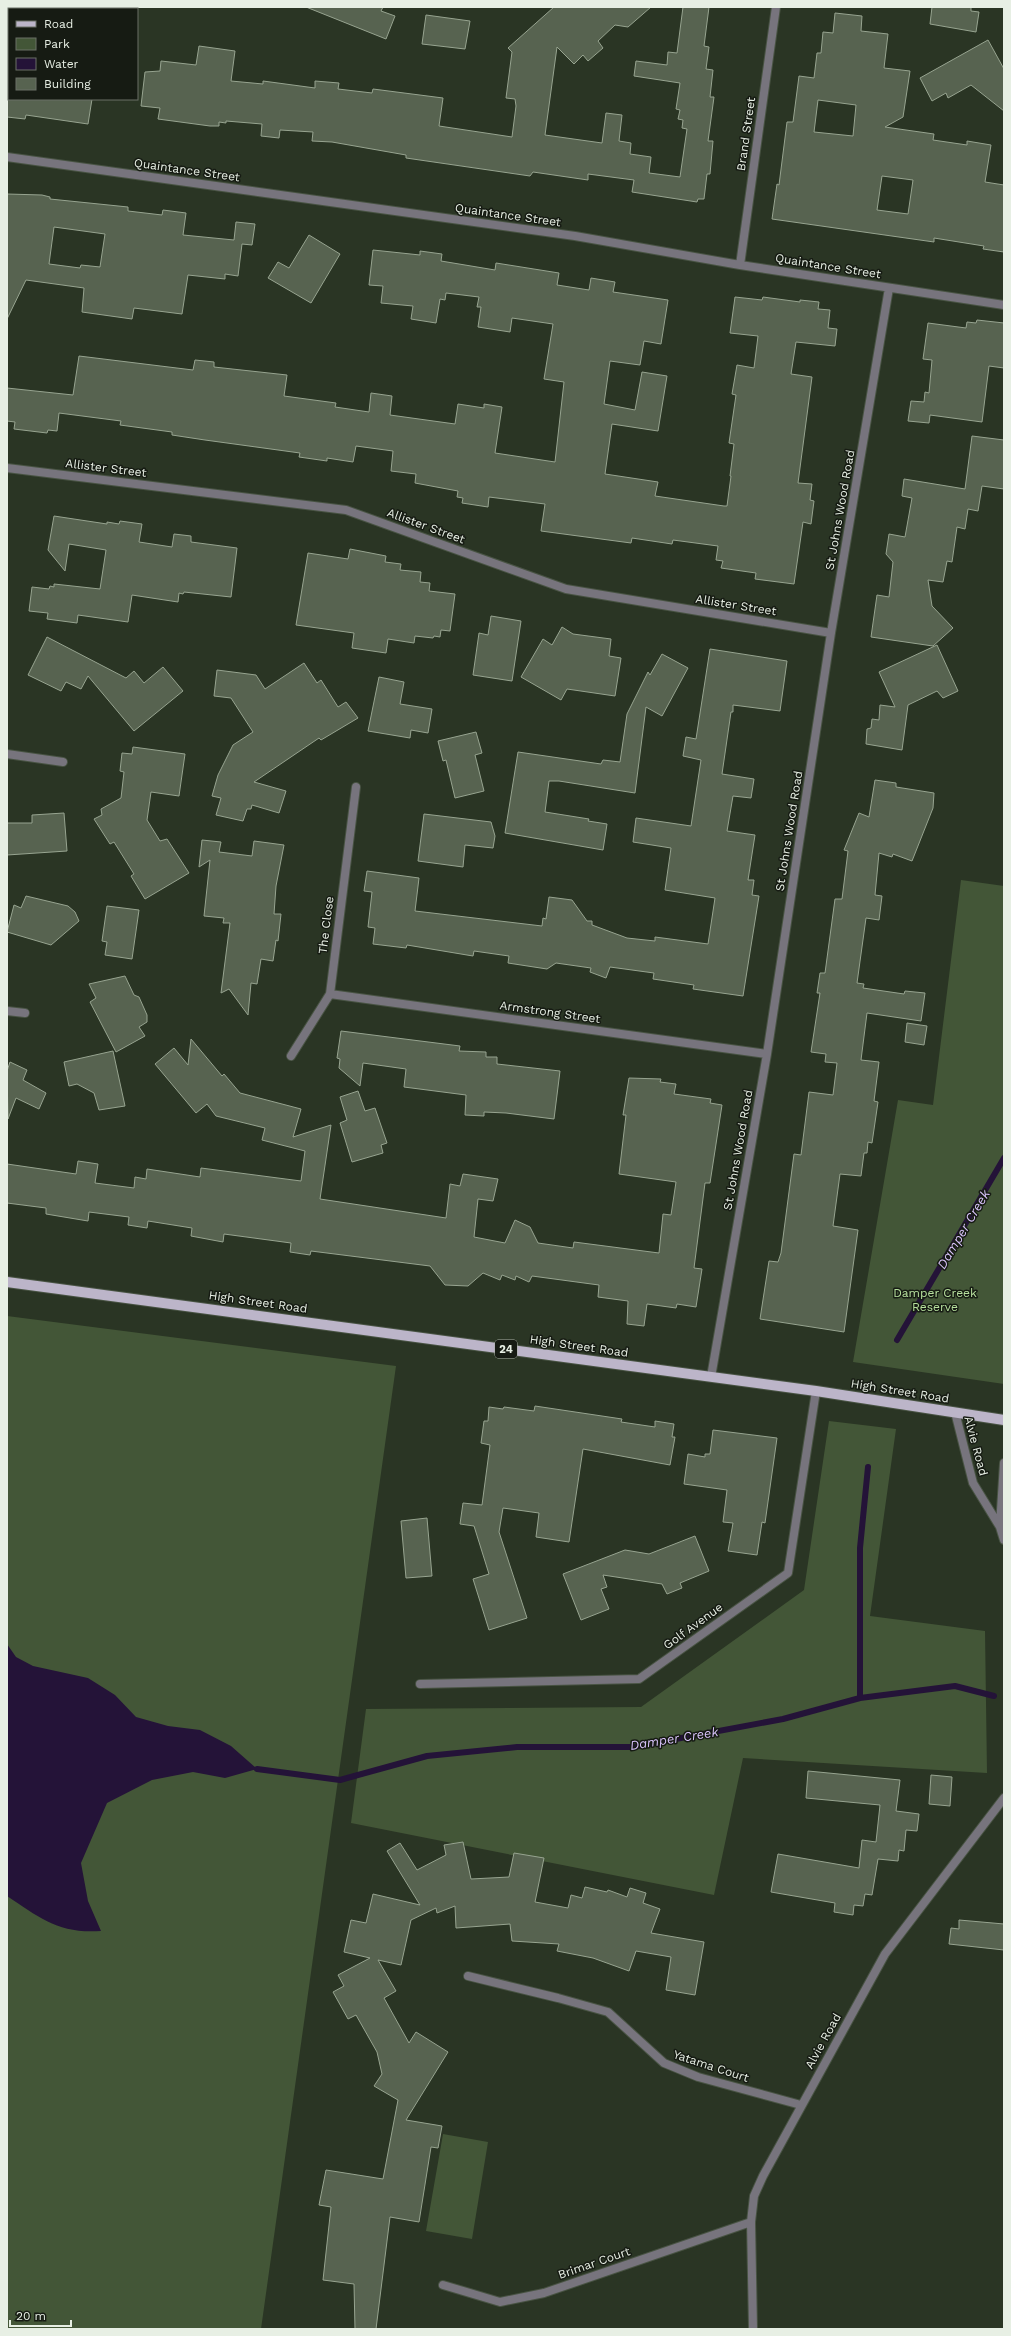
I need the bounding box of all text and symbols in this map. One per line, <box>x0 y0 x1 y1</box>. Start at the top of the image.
legend <box>8 8 138 100</box>
text: Road <box>44 17 73 31</box>
text: Park <box>44 37 70 51</box>
text: Water <box>44 57 79 71</box>
text: Building <box>44 77 91 91</box>
street label: Brand Street <box>734 96 758 172</box>
street label: Quaintance Street <box>133 156 241 184</box>
street label: Quaintance Street <box>454 201 562 229</box>
street label: Quaintance Street <box>774 251 882 281</box>
street label: St Johns Wood Road <box>823 449 857 571</box>
street label: Allister Street <box>65 456 147 480</box>
street label: Allister Street <box>385 505 467 547</box>
street label: Allister Street <box>695 592 777 618</box>
street label: St Johns Wood Road <box>773 770 805 892</box>
street label: The Close <box>316 895 336 955</box>
street label: Armstrong Street <box>499 998 601 1026</box>
street label: St Johns Wood Road <box>721 1089 755 1211</box>
water label: Damper Creek <box>934 1186 993 1271</box>
park label: Damper Creek Reserve <box>893 1286 977 1314</box>
street label: High Street Road <box>208 1288 308 1316</box>
street label: High Street Road <box>529 1332 629 1360</box>
road number: 24 <box>495 1340 517 1358</box>
street label: High Street Road <box>850 1376 950 1406</box>
street label: Alvie Road <box>961 1415 991 1477</box>
street label: Golf Avenue <box>661 1600 725 1652</box>
water label: Damper Creek <box>629 1724 720 1753</box>
street label: Alvie Road <box>802 2011 844 2071</box>
street label: Yatama Court <box>671 2047 751 2085</box>
street label: Brimar Court <box>556 2244 632 2282</box>
scale bar <box>10 2302 71 2328</box>
text: 20 m <box>16 2309 46 2323</box>

